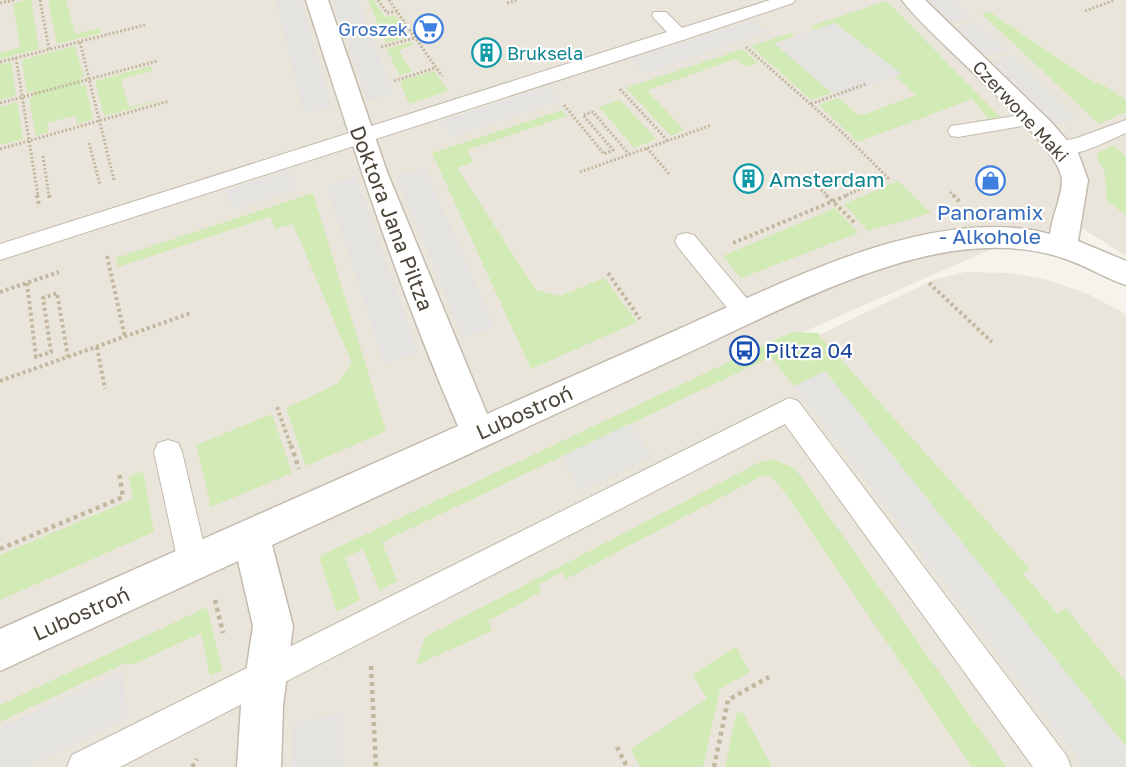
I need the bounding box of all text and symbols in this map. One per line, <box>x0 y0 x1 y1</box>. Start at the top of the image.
supermarket icon: Groszek <box>413 13 445 45</box>
place label: Groszek <box>338 18 408 40</box>
building icon: Bruksela <box>470 37 502 69</box>
place label: Bruksela <box>507 42 583 64</box>
street label: Czerwone Maki <box>968 56 1074 166</box>
street label: Doktora Jana Piltza <box>345 122 439 314</box>
building icon: Amsterdam <box>732 163 764 195</box>
shop icon: Panoramix - Alkohole <box>974 165 1006 197</box>
place label: Amsterdam <box>769 166 885 192</box>
place label: Panoramix - Alkohole <box>937 199 1044 249</box>
bus stop icon: Piltza 04 <box>728 334 760 366</box>
place label: Piltza 04 <box>765 337 853 363</box>
street label: Lubostroń <box>472 379 576 445</box>
street label: Lubostroń <box>29 580 133 646</box>

